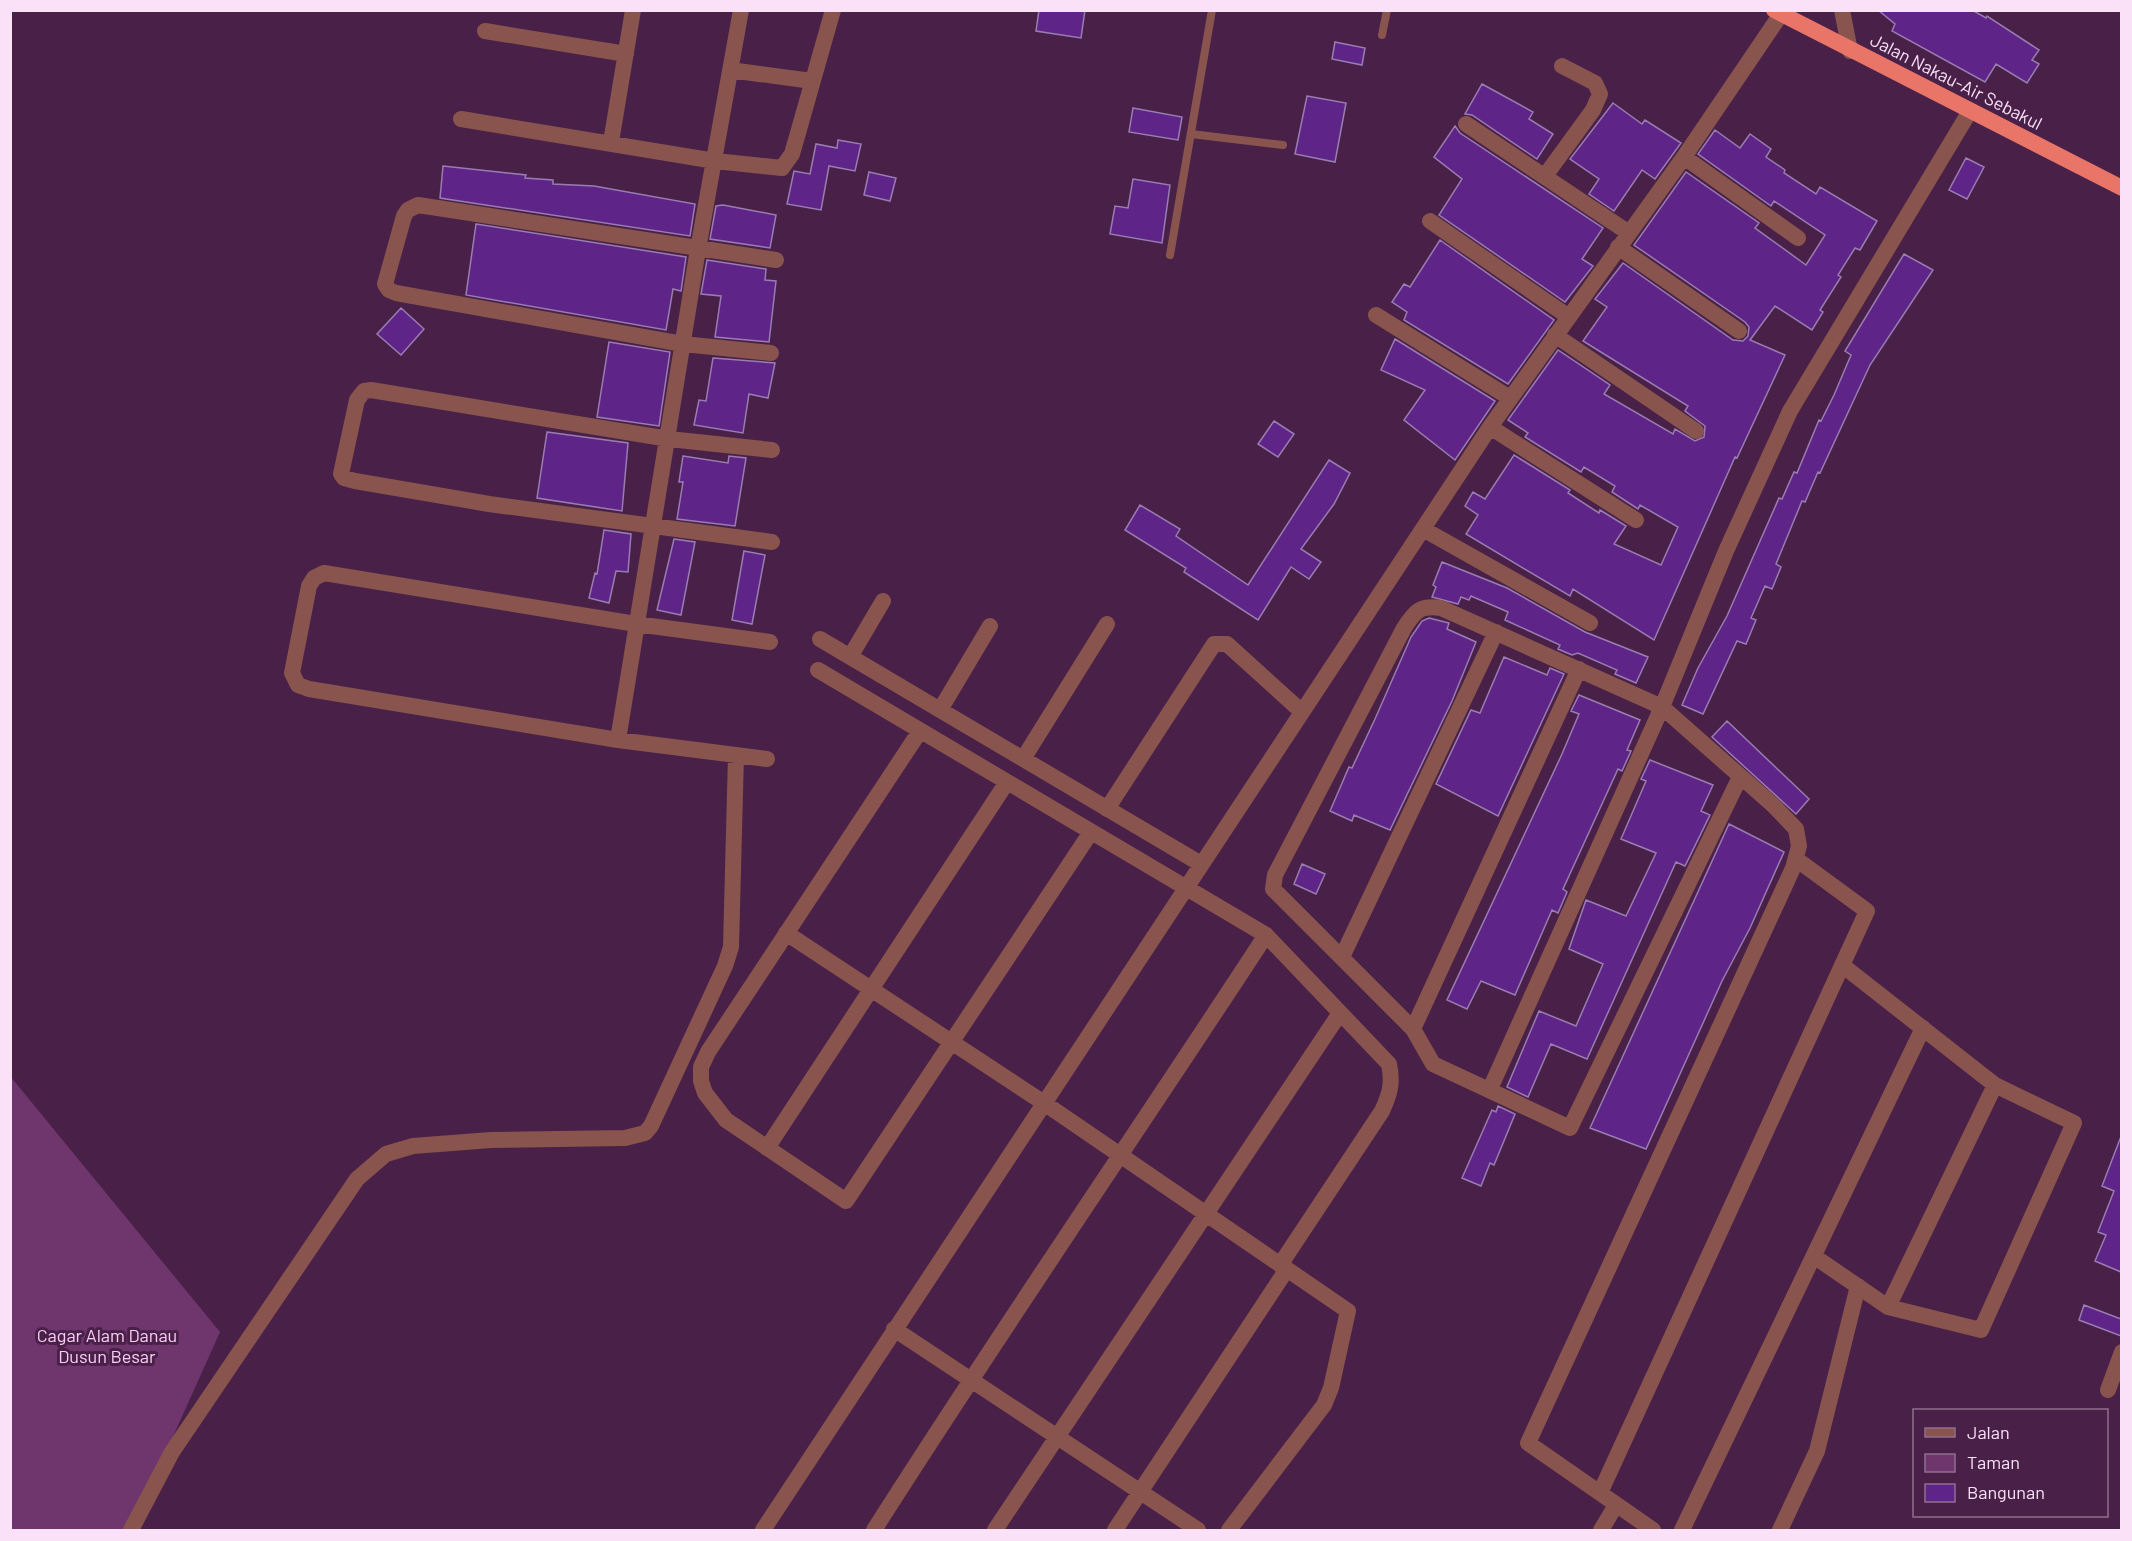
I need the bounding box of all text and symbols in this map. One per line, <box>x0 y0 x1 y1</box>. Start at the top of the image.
street label: Jalan Nakau-Air Sebakul <box>1867 28 2046 134</box>
park label: Cagar Alam Danau Dusun Besar <box>37 1324 177 1367</box>
legend <box>1913 1409 2108 1517</box>
text: Jalan <box>1967 1421 2010 1443</box>
text: Taman <box>1967 1451 2020 1473</box>
text: Bangunan <box>1967 1481 2045 1503</box>

